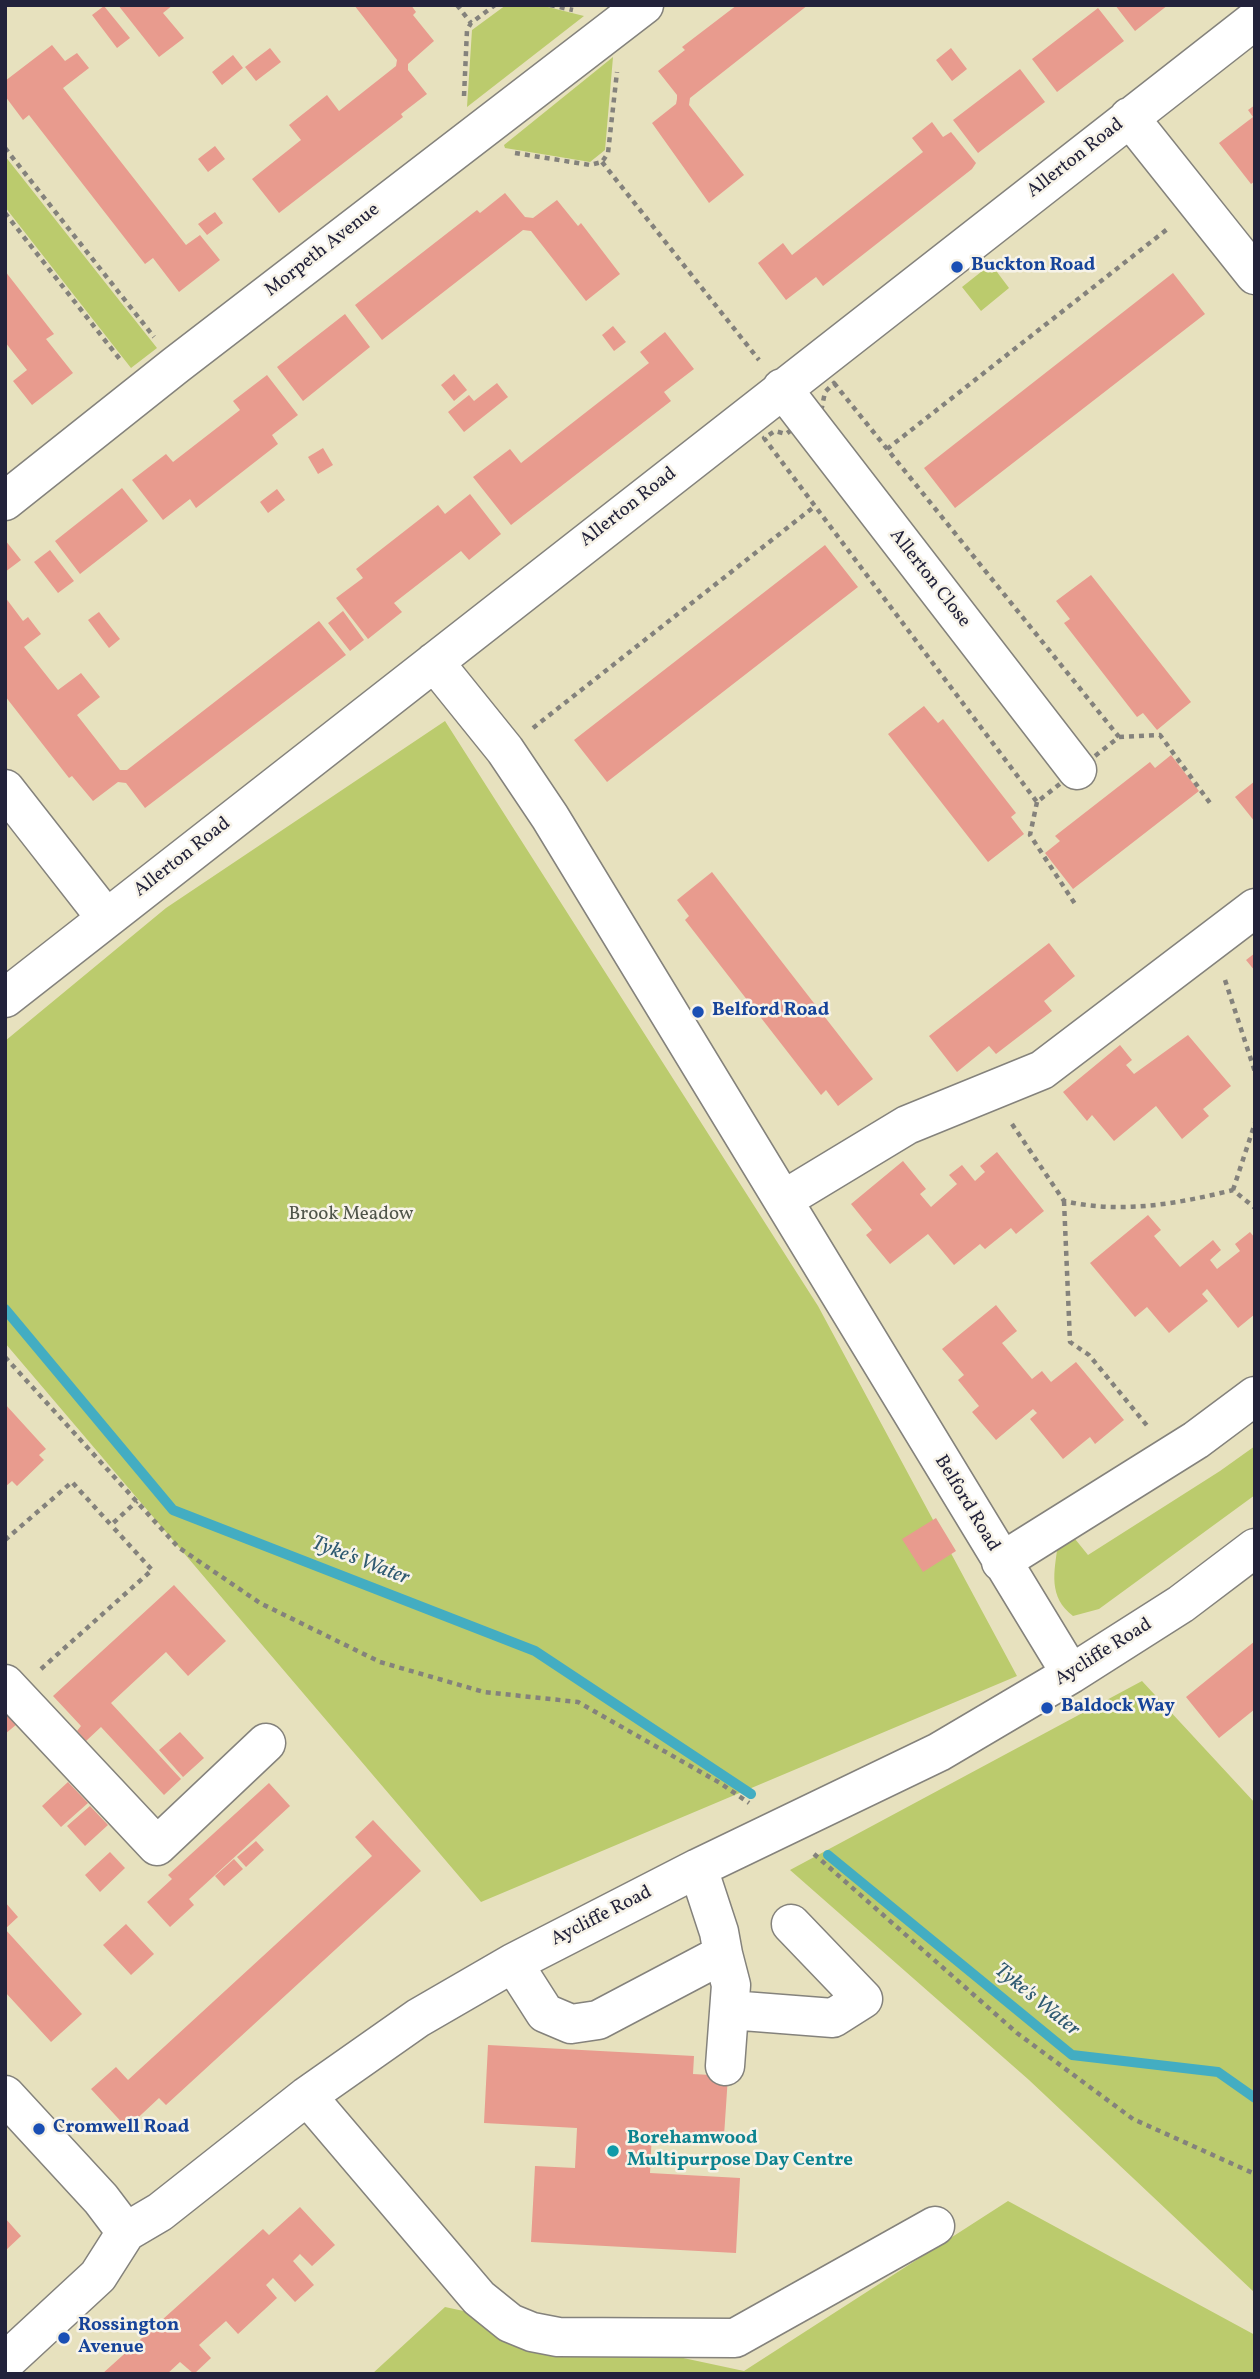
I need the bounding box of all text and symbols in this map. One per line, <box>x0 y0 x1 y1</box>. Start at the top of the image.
street label: Allerton Road <box>1023 114 1129 204</box>
street label: Morpeth Avenue <box>261 199 385 303</box>
place label: Buckton Road <box>971 256 1095 278</box>
marker: Buckton Road <box>949 259 965 275</box>
street label: Allerton Road <box>576 463 682 553</box>
street label: Allerton Close <box>883 525 975 633</box>
street label: Allerton Road <box>130 813 236 903</box>
place label: Belford Road <box>712 1001 829 1023</box>
marker: Belford Road <box>690 1004 706 1020</box>
park label: Brook Meadow <box>288 1205 414 1227</box>
street label: Belford Road <box>928 1452 1004 1556</box>
water label: Tyke's Water <box>308 1532 412 1592</box>
street label: Aycliffe Road <box>1051 1614 1157 1692</box>
place label: Baldock Way <box>1061 1697 1175 1719</box>
marker: Baldock Way <box>1039 1700 1055 1716</box>
street label: Aycliffe Road <box>548 1882 656 1952</box>
water label: Tyke's Water <box>988 1959 1084 2043</box>
place label: Cromwell Road <box>53 2118 189 2140</box>
marker: Cromwell Road <box>31 2121 47 2137</box>
place label: Borehamwood Multipurpose Day Centre <box>627 2129 853 2173</box>
marker: Borehamwood Multipurpose Day Centre <box>605 2143 621 2159</box>
place label: Rossington Avenue <box>78 2316 179 2360</box>
marker: Rossington Avenue <box>56 2330 72 2346</box>

